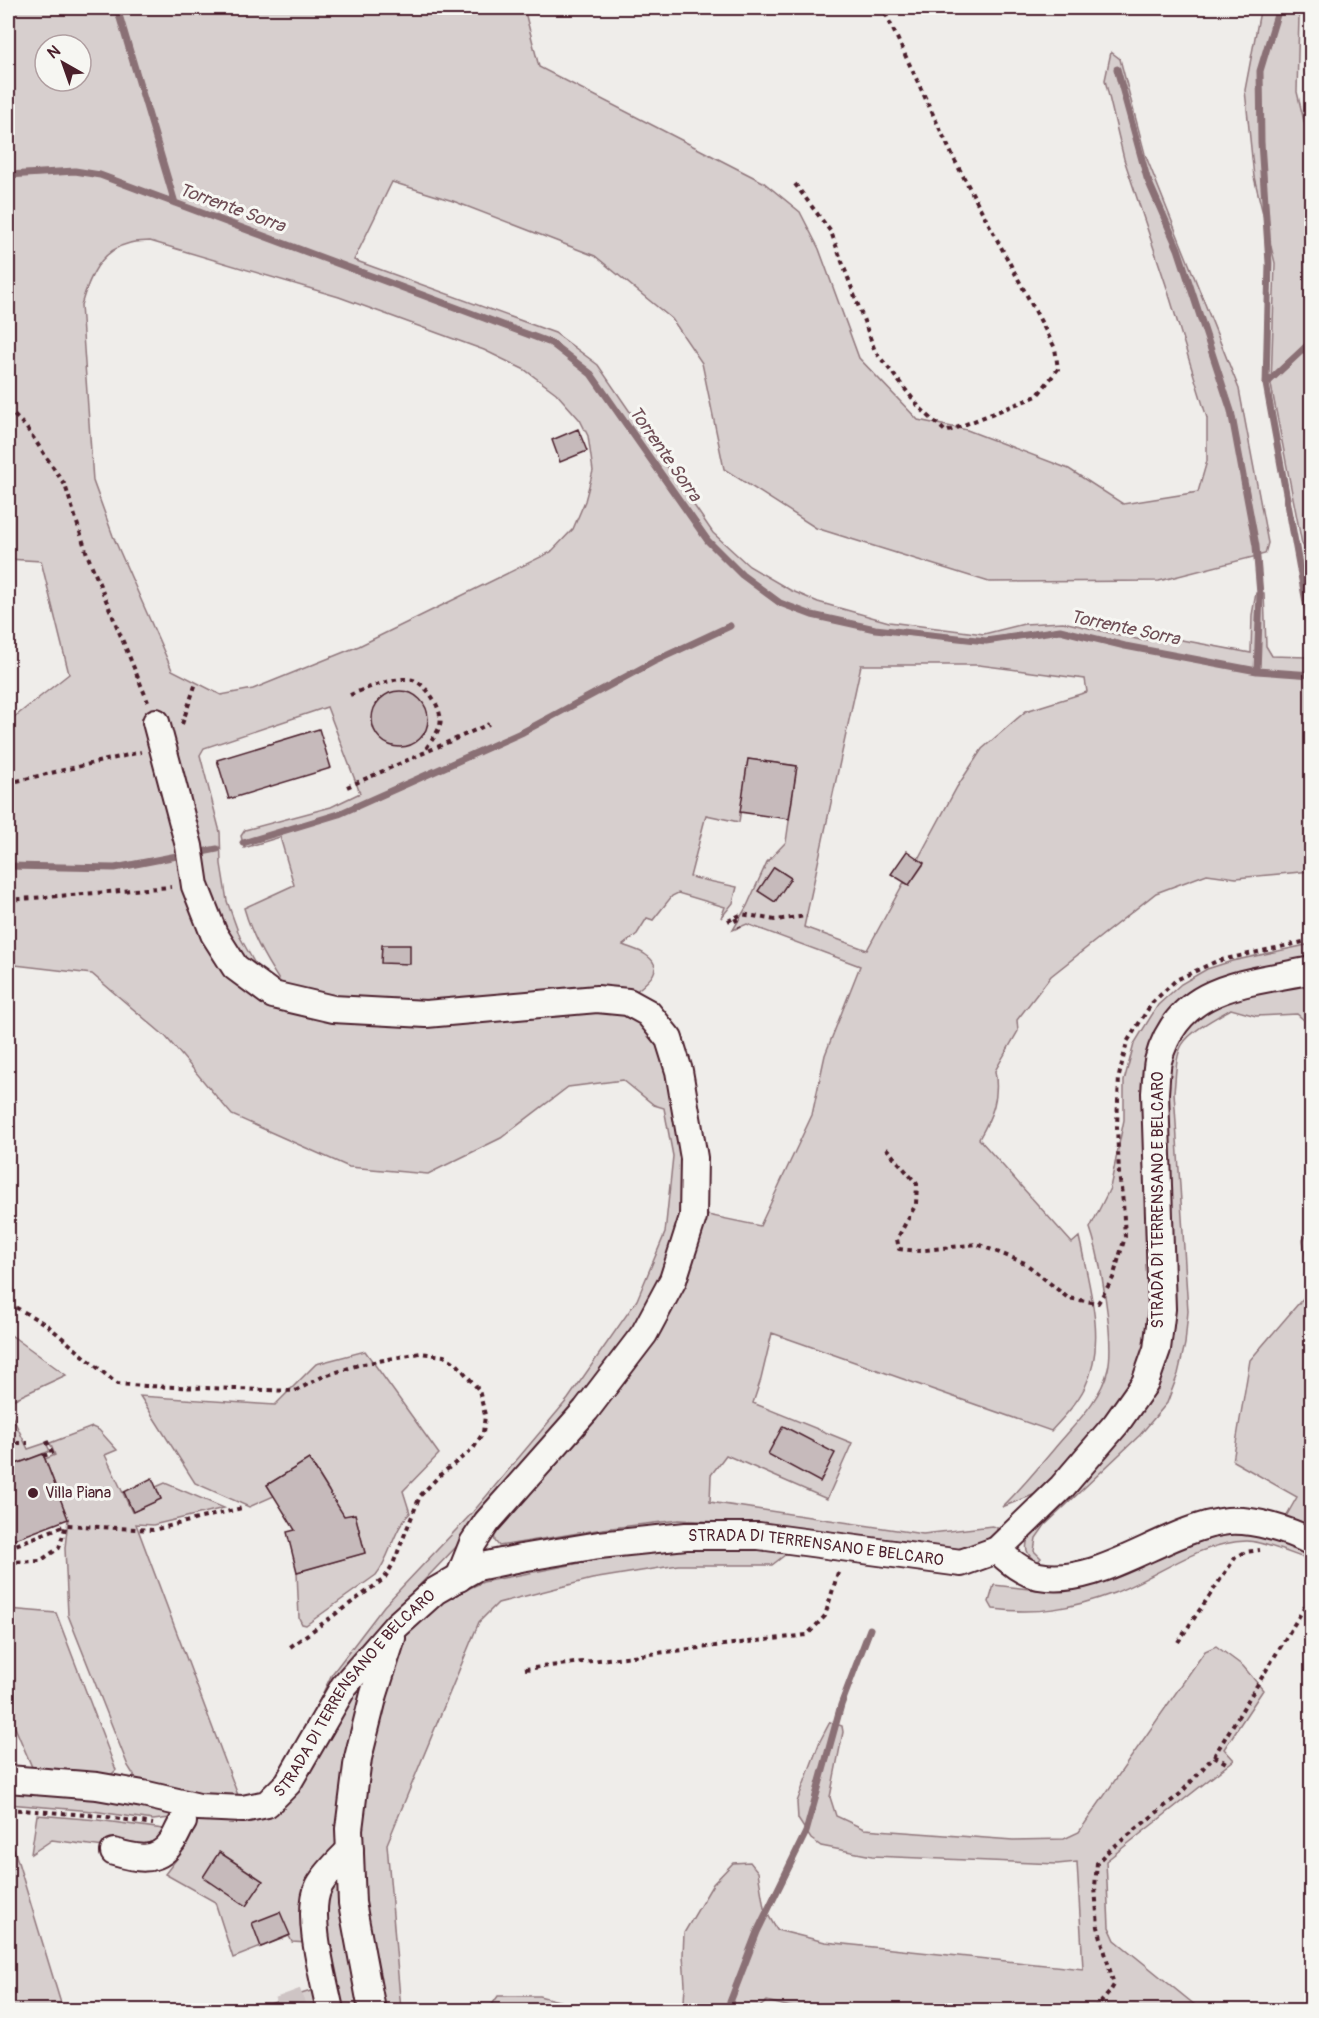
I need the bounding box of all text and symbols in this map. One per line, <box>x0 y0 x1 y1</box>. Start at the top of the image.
north arrow <box>33 33 93 93</box>
text: N <box>43 41 65 63</box>
water label: Torrente Sorra <box>176 178 290 238</box>
water label: Torrente Sorra <box>624 402 707 508</box>
water label: Torrente Sorra <box>1068 605 1183 651</box>
street label: STRADA DI TERRENSANO E BELCARO <box>1148 1072 1168 1328</box>
place label: Villa Piana <box>45 1483 111 1503</box>
marker: Villa Piana <box>26 1486 40 1500</box>
street label: STRADA DI TERRENSANO E BELCARO <box>688 1526 945 1571</box>
street label: STRADA DI TERRENSANO E BELCARO <box>269 1586 440 1802</box>

